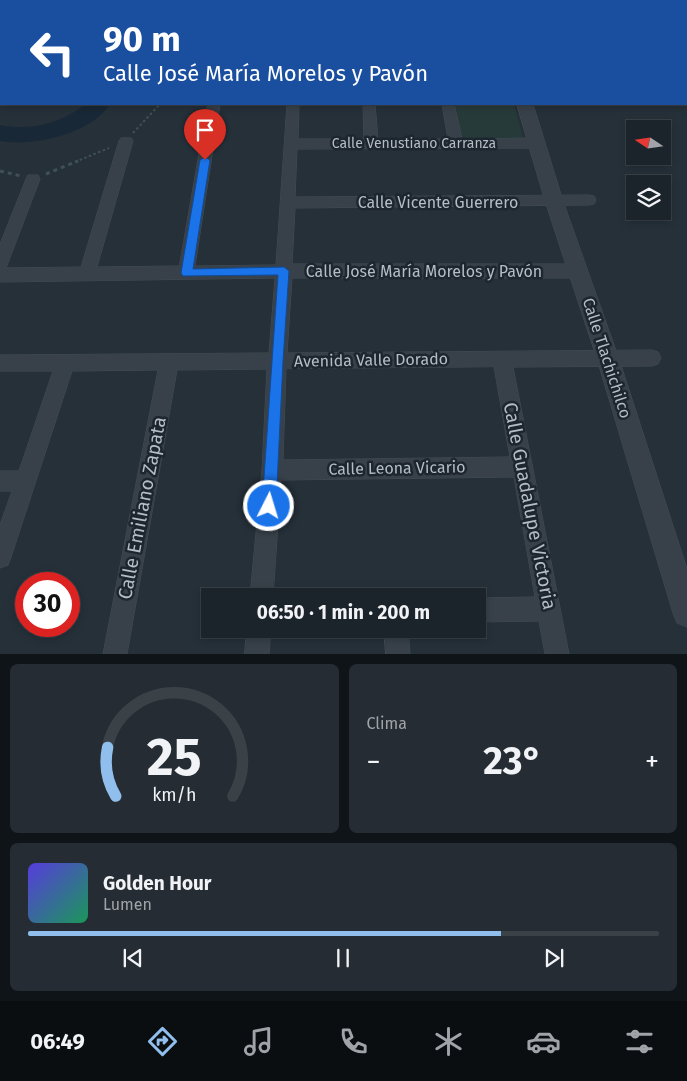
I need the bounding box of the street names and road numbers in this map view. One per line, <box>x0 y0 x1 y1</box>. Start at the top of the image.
street label: Calle Venustiano Carranza <box>332 135 496 152</box>
street label: Calle Vicente Guerrero <box>358 193 518 212</box>
street label: Calle José María Morelos y Pavón <box>306 262 542 281</box>
street label: Calle Tlachichilco <box>579 295 635 421</box>
street label: Avenida Valle Dorado <box>294 349 448 371</box>
street label: Calle Guadalupe Victoria <box>499 400 561 612</box>
street label: Calle Emiliano Zapata <box>113 415 171 601</box>
street label: Calle Leona Vicario <box>328 457 466 479</box>

